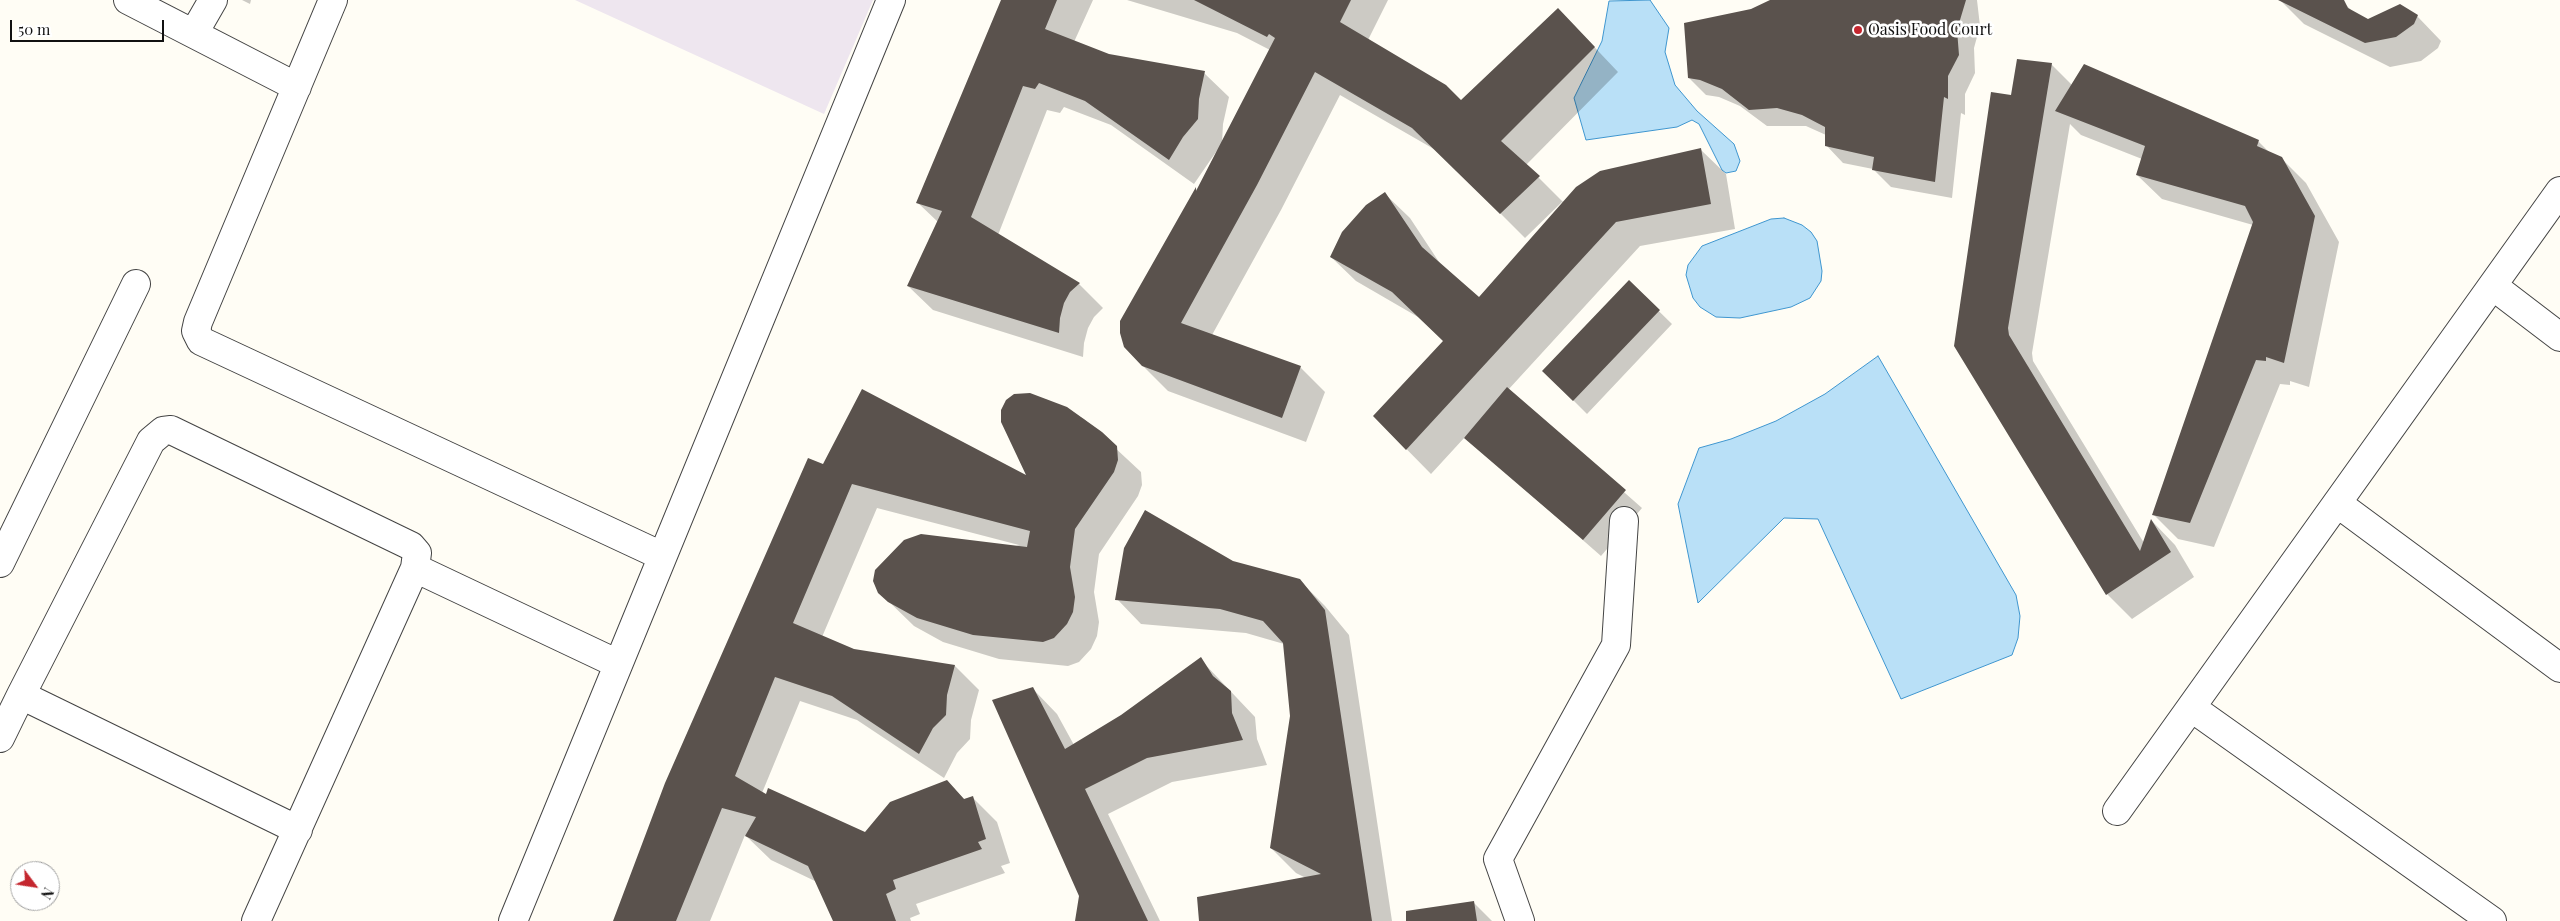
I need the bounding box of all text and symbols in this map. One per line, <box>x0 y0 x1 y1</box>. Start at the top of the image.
scale bar <box>12 10 166 42</box>
text: 50 m <box>18 19 50 39</box>
place label: Oasis Food Court <box>1868 20 1992 40</box>
marker: Oasis Food Court <box>1852 24 1864 36</box>
north arrow <box>10 861 60 911</box>
text: N <box>37 884 58 903</box>

